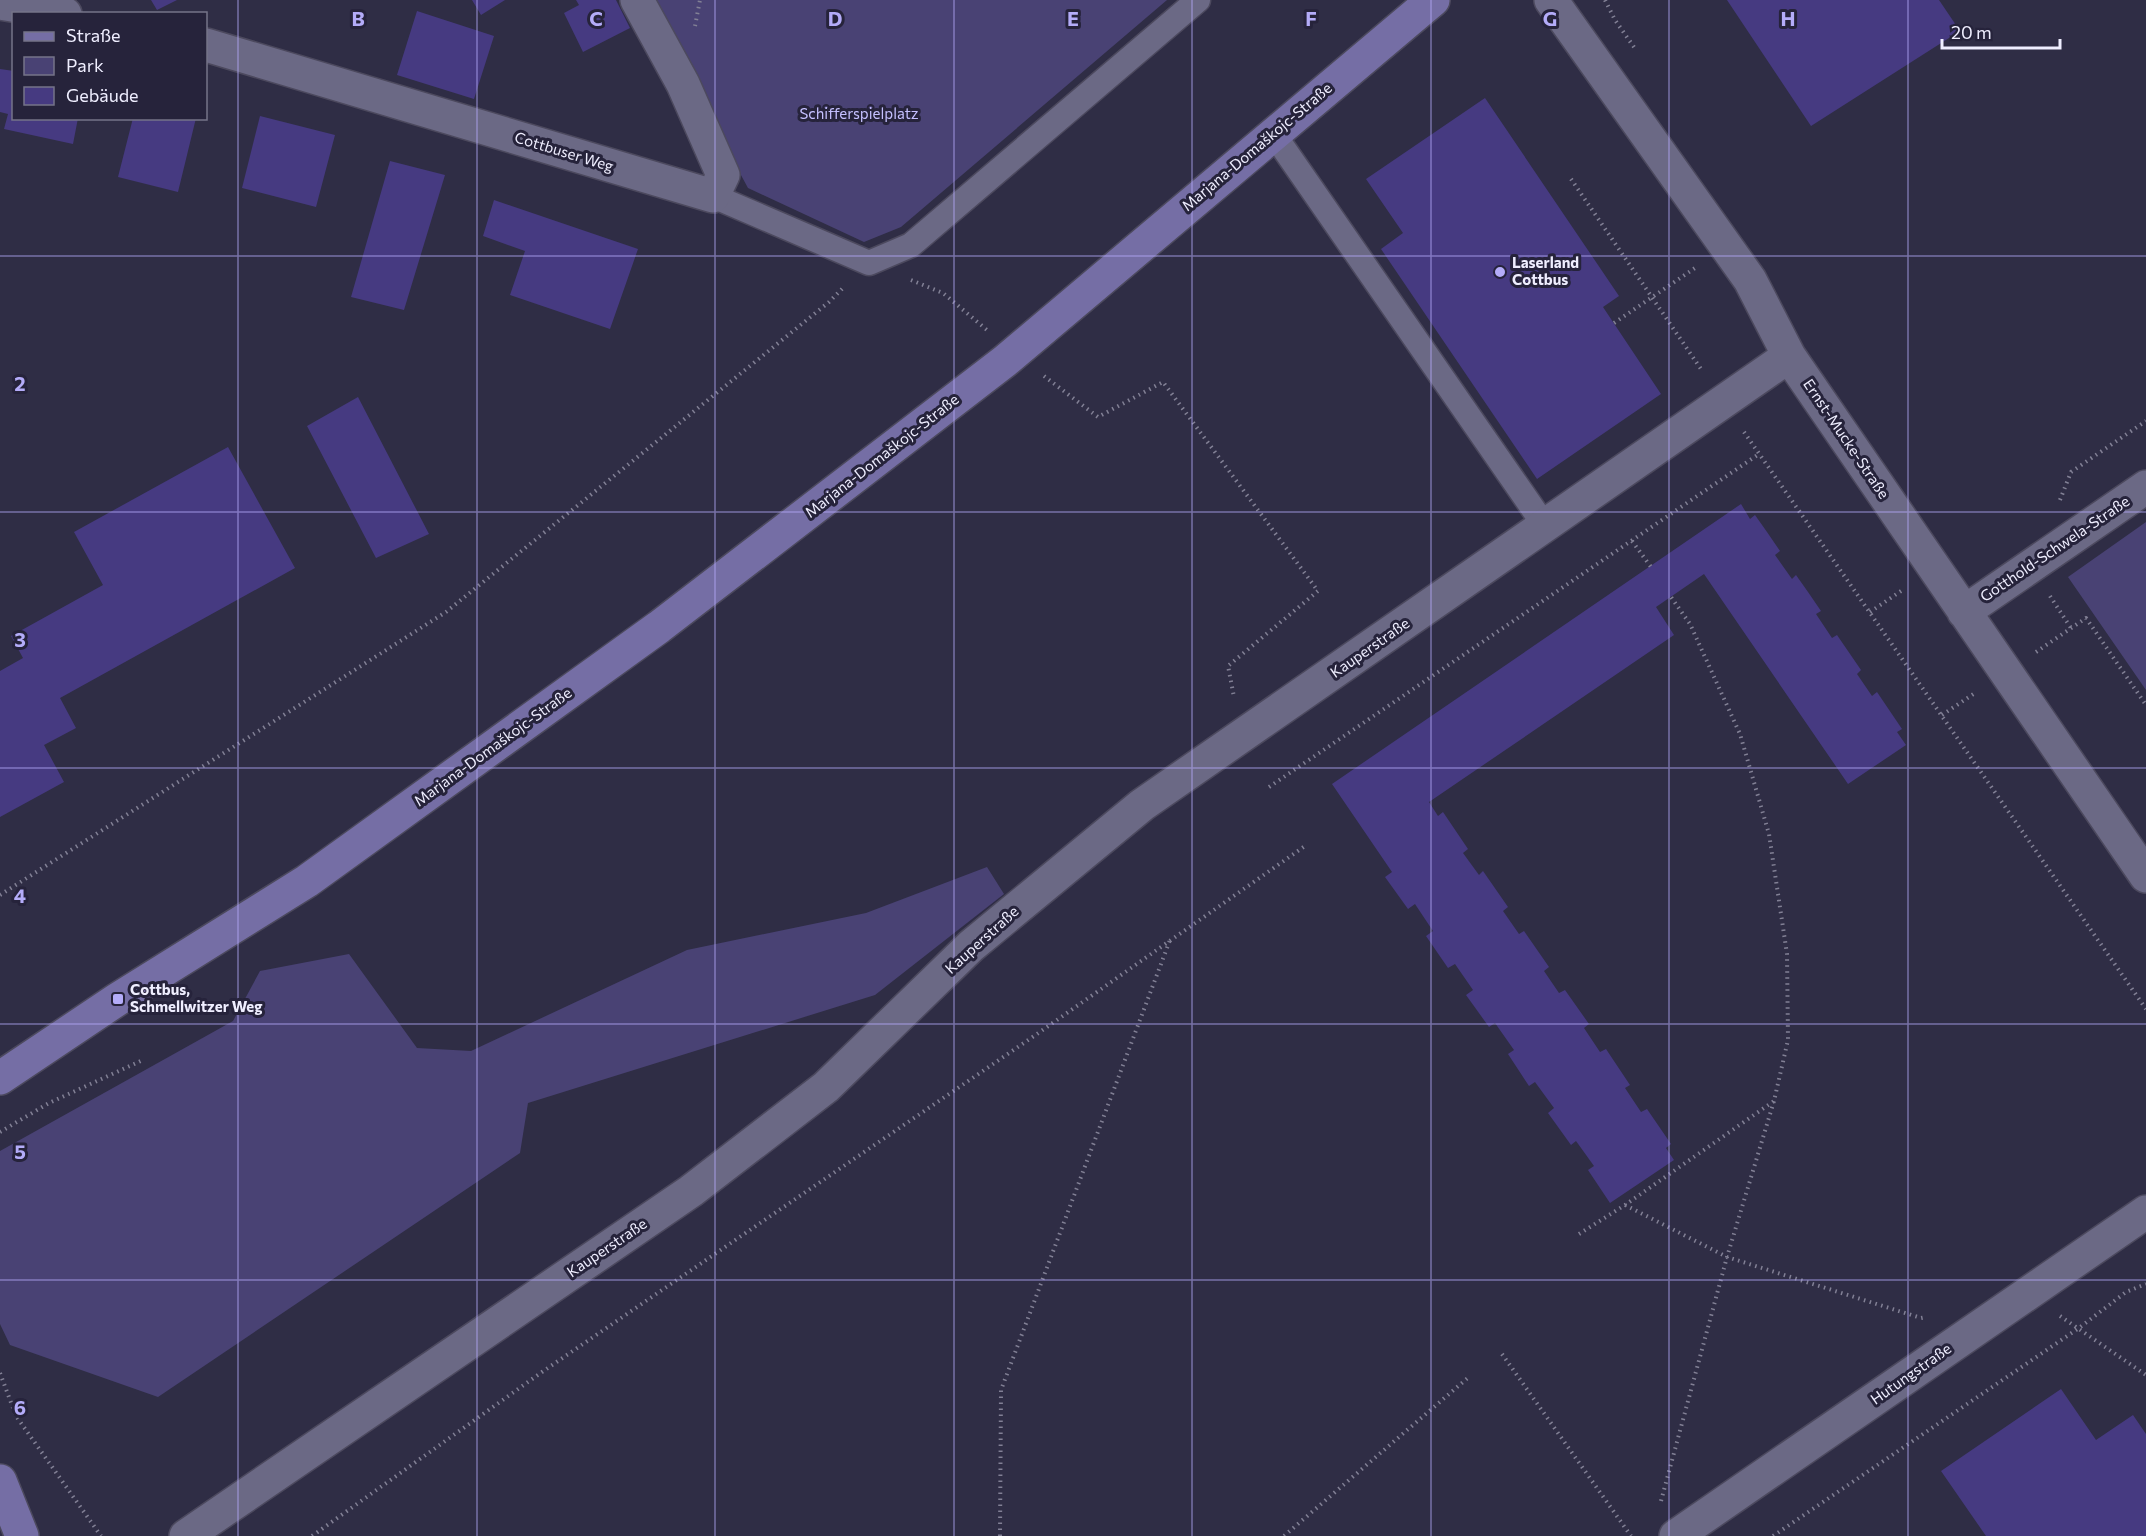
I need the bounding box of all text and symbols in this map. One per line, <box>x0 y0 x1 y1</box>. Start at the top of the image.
text: B <box>351 6 365 30</box>
text: C <box>589 6 603 30</box>
text: D <box>828 6 842 30</box>
text: E <box>1067 6 1079 30</box>
text: F <box>1305 6 1317 30</box>
text: G <box>1543 6 1557 30</box>
text: H <box>1781 6 1796 30</box>
legend <box>12 12 207 120</box>
scale bar <box>1942 12 2060 50</box>
text: 20 m <box>1951 21 1992 43</box>
text: Straße <box>66 24 121 46</box>
text: Park <box>66 54 104 76</box>
street label: Marjana-Domaškojc-Straße <box>1178 78 1335 214</box>
text: Gebäude <box>66 84 139 106</box>
park label: Schifferspielplatz <box>800 104 918 122</box>
street label: Cottbuser Weg <box>513 127 616 175</box>
place label: Laserland Cottbus <box>1512 253 1579 288</box>
marker: Laserland Cottbus <box>1493 265 1507 279</box>
text: 2 <box>14 371 26 395</box>
street label: Ernst-Mucke-Straße <box>1800 375 1894 502</box>
street label: Marjana-Domaškojc-Straße <box>801 390 962 521</box>
street label: Gotthold-Schwela-Straße <box>1976 491 2133 605</box>
street label: Kauperstraße <box>1326 613 1413 681</box>
text: 3 <box>14 627 26 651</box>
street label: Marjana-Domaškojc-Straße <box>410 683 575 809</box>
text: 4 <box>14 883 26 907</box>
street label: Kauperstraße <box>941 902 1022 977</box>
place label: Cottbus, Schmellwitzer Weg <box>130 980 263 1015</box>
marker: Cottbus, Schmellwitzer Weg <box>111 992 125 1006</box>
text: 5 <box>14 1139 26 1163</box>
street label: Kauperstraße <box>563 1214 650 1280</box>
street label: Hutungstraße <box>1867 1339 1954 1408</box>
text: 6 <box>14 1395 26 1419</box>

